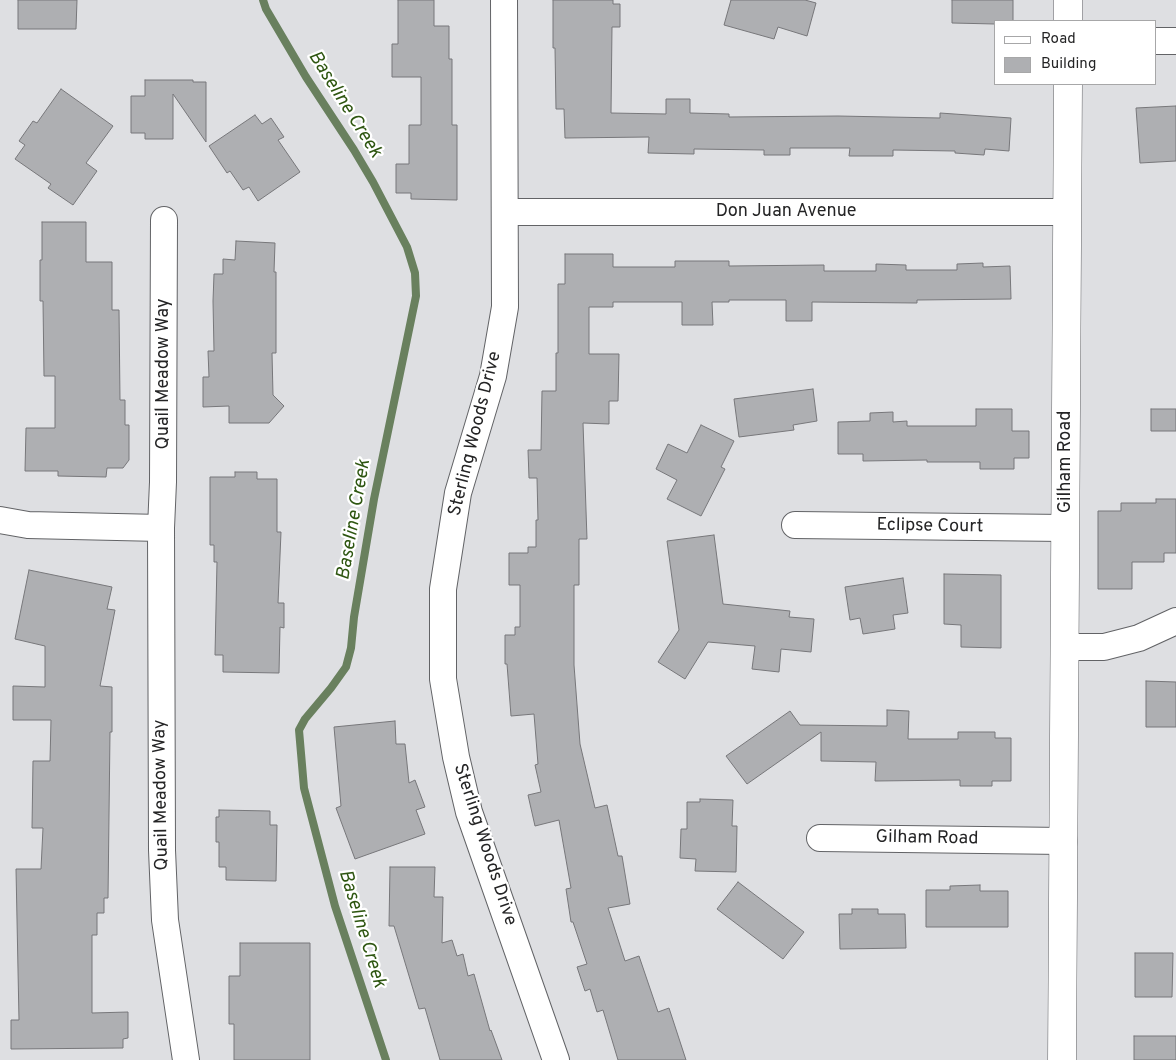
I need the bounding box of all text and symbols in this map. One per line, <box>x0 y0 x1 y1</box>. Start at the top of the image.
legend <box>994 20 1156 85</box>
text: Road <box>1041 30 1076 49</box>
water label: Baseline Creek <box>302 47 386 163</box>
text: Building <box>1041 55 1096 74</box>
street label: Don Juan Avenue <box>716 201 856 223</box>
street label: Quail Meadow Way <box>153 299 175 449</box>
street label: Sterling Woods Drive <box>445 349 507 519</box>
street label: Gilham Road <box>1055 411 1077 513</box>
water label: Baseline Creek <box>333 458 377 582</box>
street label: Eclipse Court <box>876 515 984 539</box>
street label: Quail Meadow Way <box>150 719 174 871</box>
street label: Sterling Woods Drive <box>448 761 520 929</box>
street label: Gilham Road <box>875 827 979 851</box>
water label: Baseline Creek <box>332 867 390 991</box>

